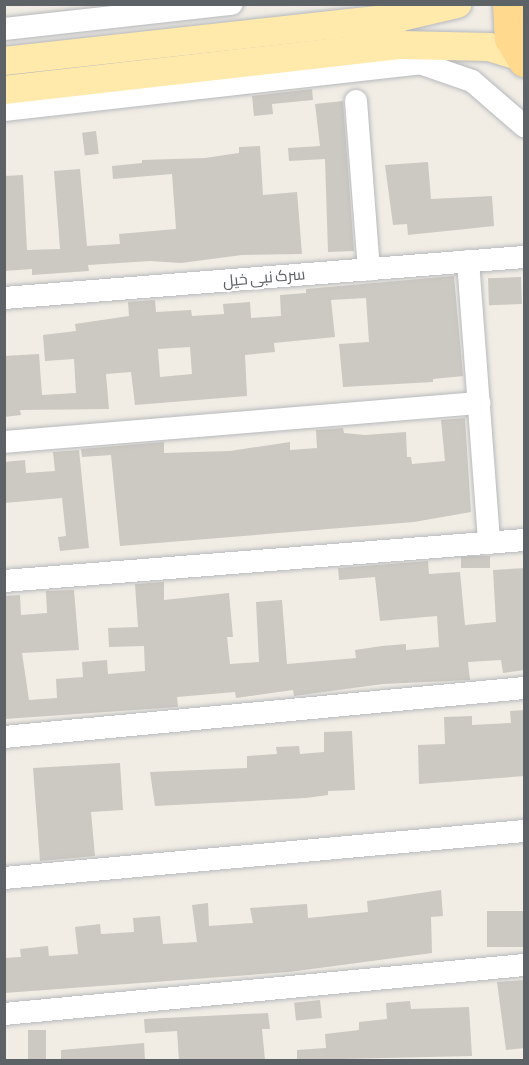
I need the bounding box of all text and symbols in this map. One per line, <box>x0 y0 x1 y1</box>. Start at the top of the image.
street label: سرک نبی خیل <box>222 264 306 290</box>

